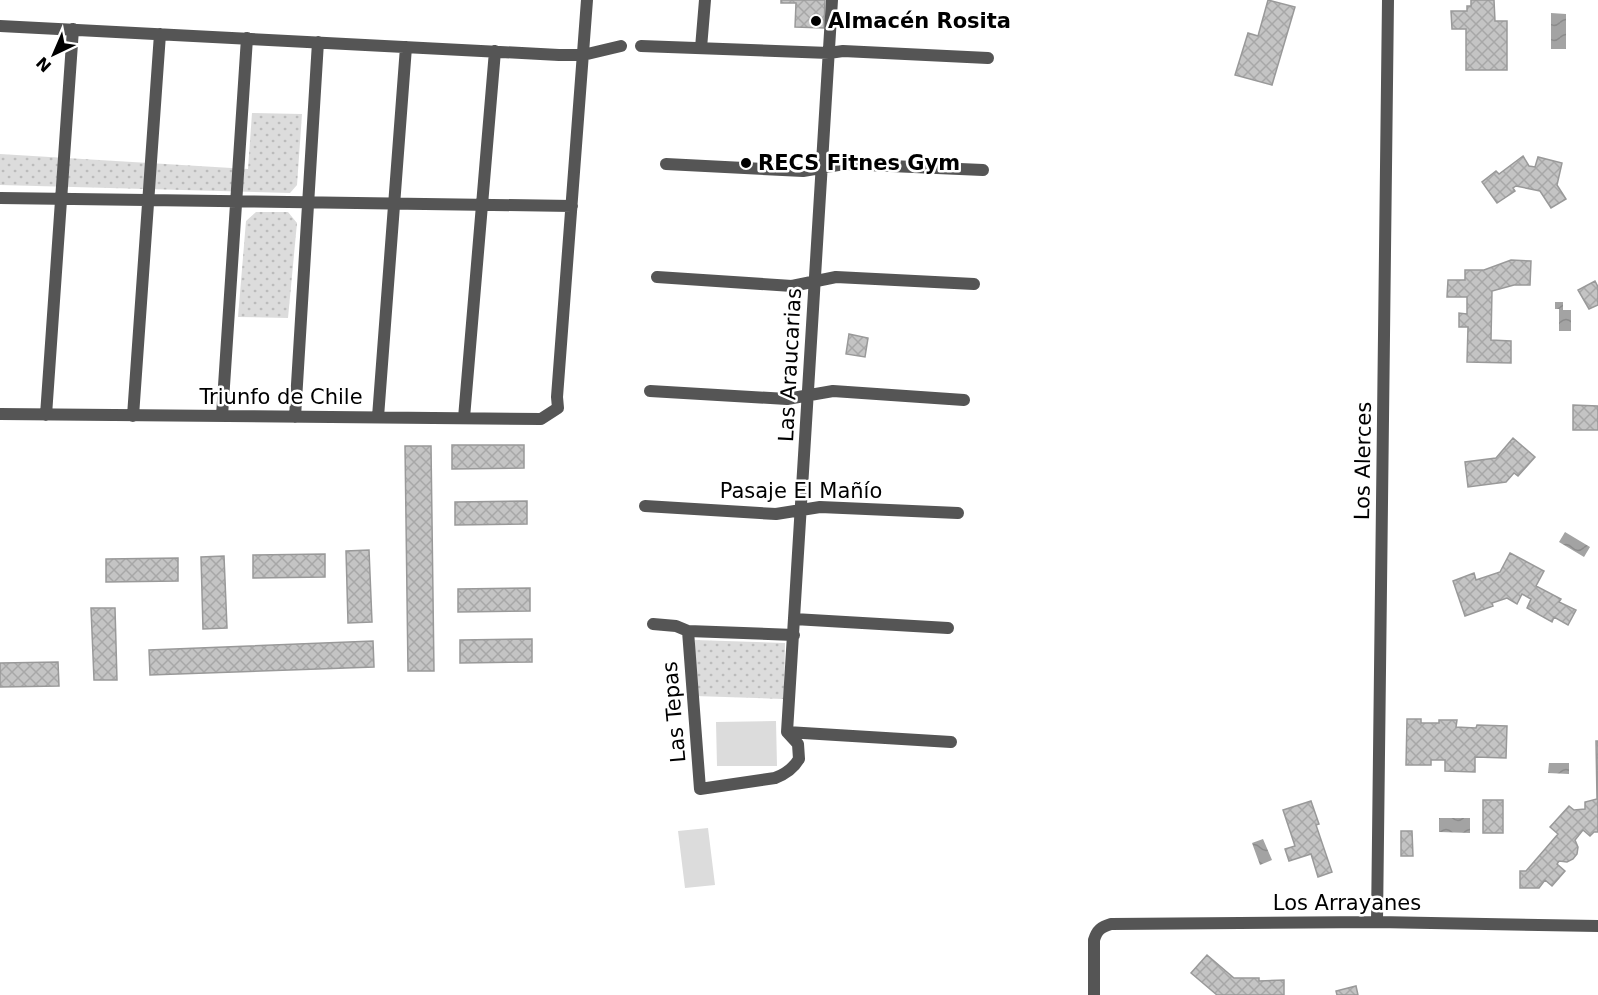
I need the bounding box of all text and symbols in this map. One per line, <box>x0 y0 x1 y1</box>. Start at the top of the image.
place label: Almacén Rosita <box>828 9 1011 33</box>
marker: Almacén Rosita <box>809 14 823 28</box>
north arrow <box>24 24 84 84</box>
text: N <box>33 53 55 76</box>
place label: RECS Fitnes Gym <box>758 151 960 175</box>
marker: RECS Fitnes Gym <box>739 156 753 170</box>
street label: Las Araucarias <box>774 287 806 443</box>
street label: Triunfo de Chile <box>198 385 363 409</box>
street label: Los Alerces <box>1350 402 1376 520</box>
street label: Pasaje El Mañío <box>720 479 882 503</box>
street label: Las Tepas <box>658 660 690 764</box>
street label: Los Arrayanes <box>1273 891 1421 915</box>

